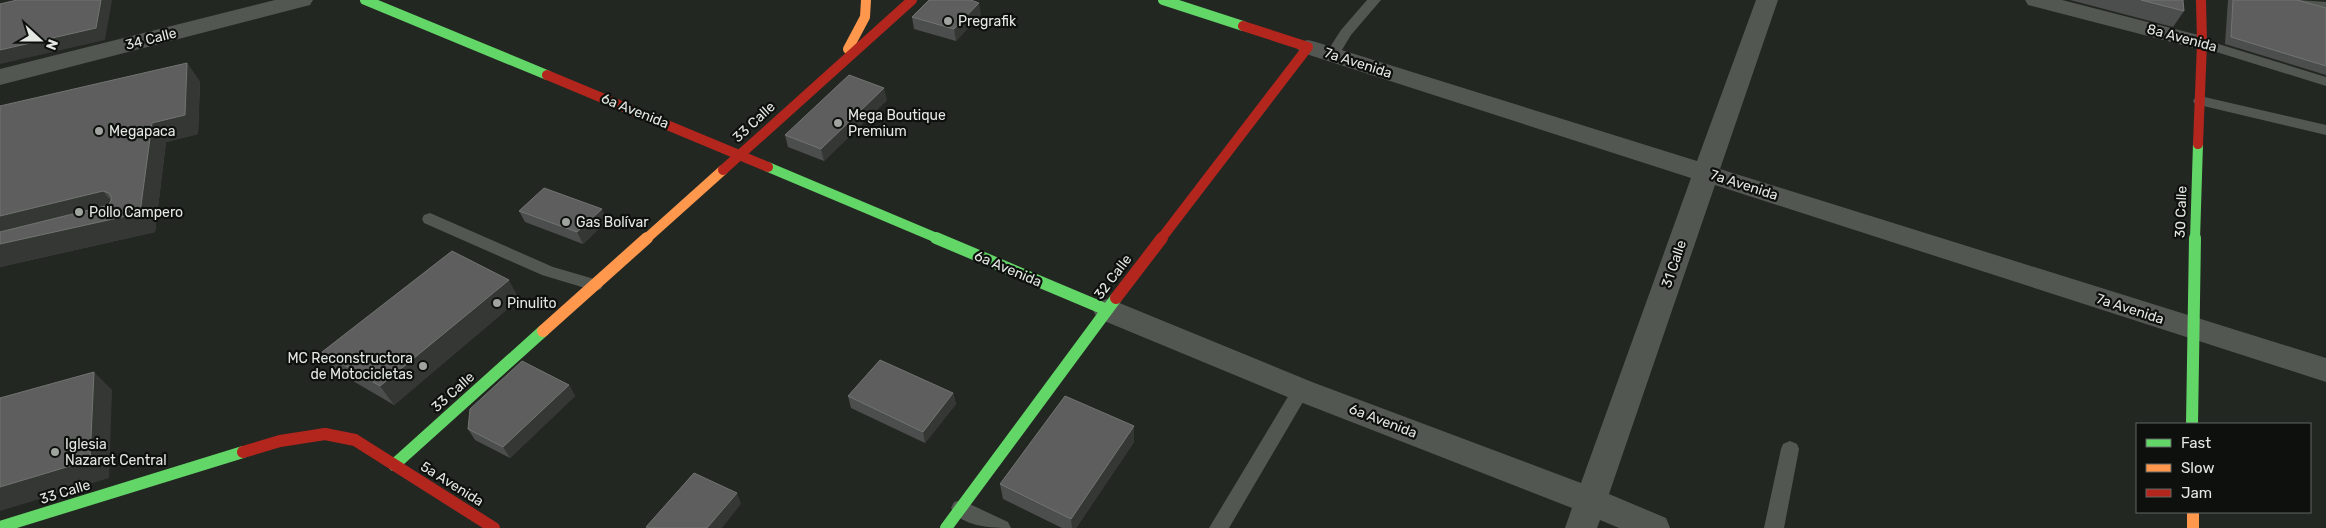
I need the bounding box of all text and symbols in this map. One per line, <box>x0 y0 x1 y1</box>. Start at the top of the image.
place label: Pregrafik <box>958 13 1017 30</box>
north arrow <box>15 15 65 65</box>
marker: Pregrafik <box>942 15 954 27</box>
street label: 8a Avenida <box>2145 20 2219 56</box>
street label: 34 Calle <box>124 24 179 54</box>
text: N <box>42 37 61 52</box>
street label: 7a Avenida <box>1322 44 1394 82</box>
street label: 6a Avenida <box>599 90 671 132</box>
street label: 33 Calle <box>729 98 779 146</box>
place label: Mega Boutique Premium <box>848 107 946 140</box>
marker: Mega Boutique Premium <box>832 117 844 129</box>
place label: Megapaca <box>109 123 176 140</box>
marker: Megapaca <box>93 125 105 137</box>
street label: 7a Avenida <box>1708 166 1780 204</box>
street label: 30 Calle <box>2172 185 2190 238</box>
place label: Pollo Campero <box>89 204 183 221</box>
marker: Pollo Campero <box>73 206 85 218</box>
place label: Gas Bolívar <box>576 214 649 231</box>
marker: Gas Bolívar <box>560 216 572 228</box>
street label: 31 Calle <box>1658 238 1690 290</box>
street label: 6a Avenida <box>972 247 1044 291</box>
street label: 32 Calle <box>1091 251 1135 303</box>
street label: 7a Avenida <box>2094 290 2166 328</box>
place label: Pinulito <box>507 295 557 312</box>
marker: Pinulito <box>491 297 503 309</box>
place label: MC Reconstructora de Motocicletas <box>287 350 413 383</box>
marker: MC Reconstructora de Motocicletas <box>417 360 429 372</box>
street label: 33 Calle <box>428 368 478 416</box>
street label: 6a Avenida <box>1347 400 1419 442</box>
legend <box>2136 423 2311 513</box>
text: Fast <box>2181 434 2211 452</box>
place label: Iglesia Nazaret Central <box>65 436 167 469</box>
marker: Iglesia Nazaret Central <box>49 446 61 458</box>
street label: 5a Avenida <box>417 458 487 510</box>
text: Slow <box>2181 459 2214 477</box>
street label: 33 Calle <box>38 476 92 508</box>
text: Jam <box>2181 484 2212 502</box>

